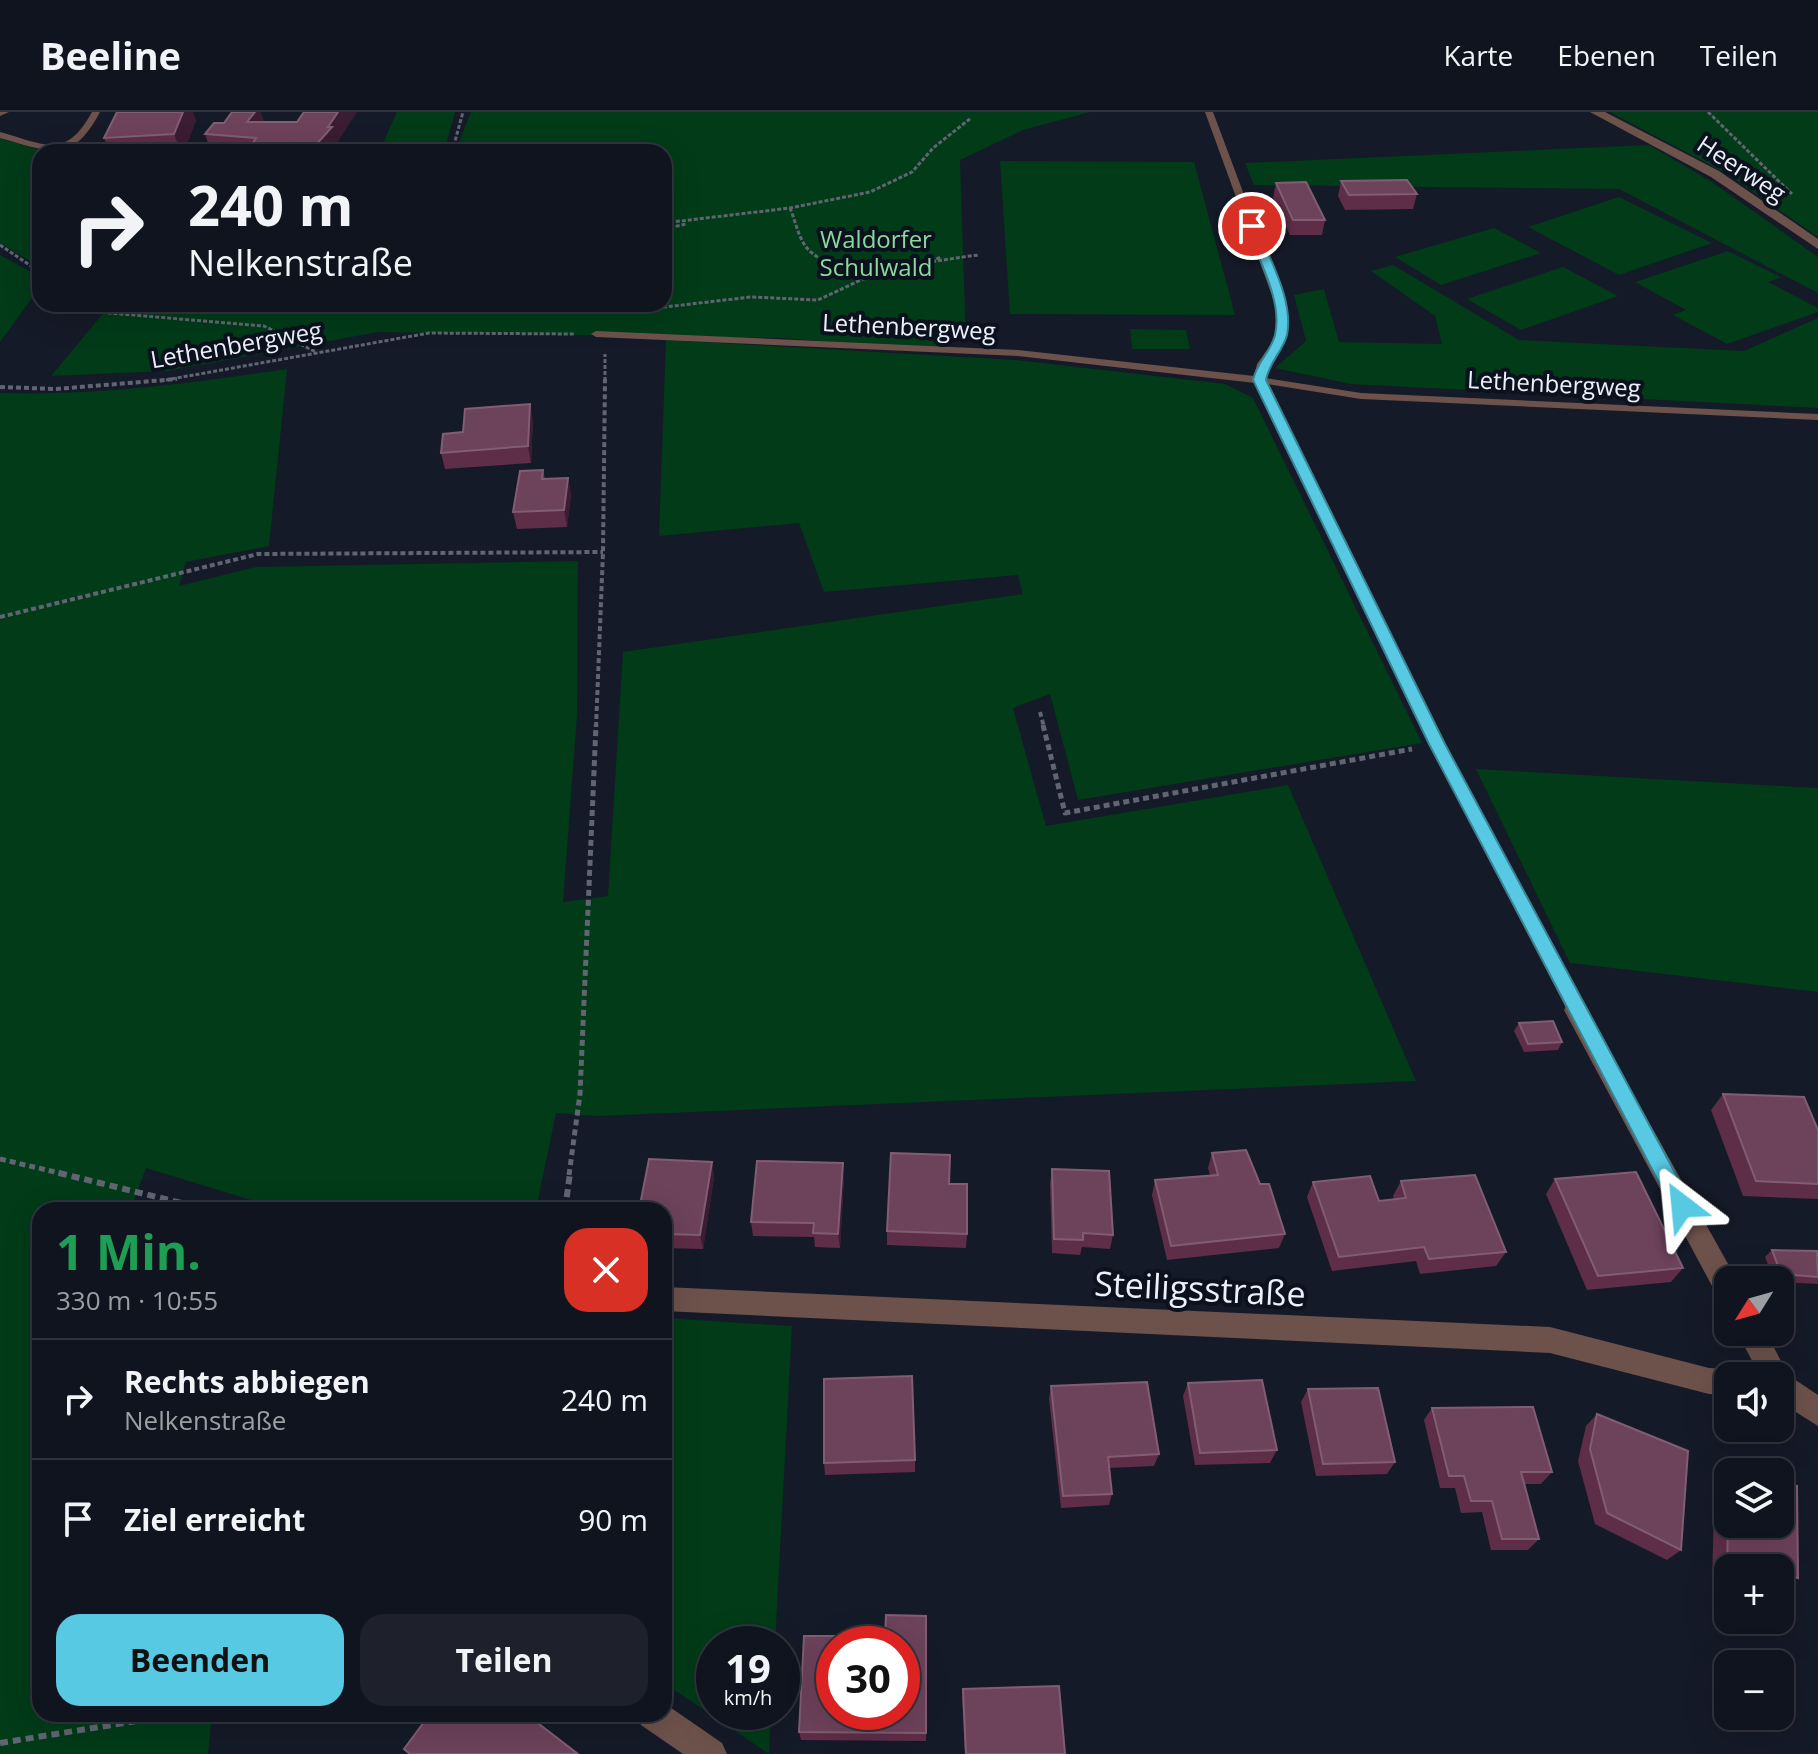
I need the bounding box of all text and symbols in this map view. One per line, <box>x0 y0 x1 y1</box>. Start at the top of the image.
text: Beeline <box>40 29 181 81</box>
text: Karte <box>1443 36 1513 74</box>
text: Ebenen <box>1557 36 1656 74</box>
text: Teilen <box>1700 36 1778 74</box>
street label: Heerweg <box>1691 127 1793 209</box>
text: 240 m <box>188 166 354 242</box>
icon: right <box>56 176 160 280</box>
pin <box>1218 192 1286 260</box>
icon: arrive <box>1230 204 1274 248</box>
park label: Waldorfer Schulwald <box>820 222 932 283</box>
text: Nelkenstraße <box>188 238 413 287</box>
street label: Lethenbergweg <box>821 305 997 347</box>
street label: Lethenbergweg <box>148 313 324 375</box>
street label: Lethenbergweg <box>1466 362 1642 404</box>
position arrow <box>1640 1164 1724 1248</box>
text: 1 Min. <box>56 1219 201 1284</box>
button: close <box>564 1228 648 1312</box>
street label: Steiligsstraße <box>1093 1259 1307 1317</box>
north arrow <box>1714 1266 1794 1346</box>
map controls <box>1714 1266 1794 1730</box>
text: 330 m · 10:55 <box>56 1282 218 1318</box>
text: Rechts abbiegen <box>124 1361 370 1402</box>
button: sound <box>1714 1362 1794 1442</box>
icon: right <box>56 1377 100 1421</box>
text: 240 m <box>561 1379 648 1420</box>
text: Nelkenstraße <box>124 1402 286 1438</box>
button: layers <box>1714 1458 1794 1538</box>
icon: arrive <box>56 1497 100 1541</box>
text: Ziel erreicht <box>124 1499 305 1540</box>
text: 90 m <box>578 1499 648 1540</box>
button: + <box>1714 1554 1794 1634</box>
button: Beenden <box>56 1614 344 1706</box>
button: Teilen <box>360 1614 648 1706</box>
speed limit sign: 30 <box>816 1626 920 1730</box>
text: 19 <box>725 1640 771 1695</box>
button: − <box>1714 1650 1794 1730</box>
text: km/h <box>724 1684 772 1711</box>

